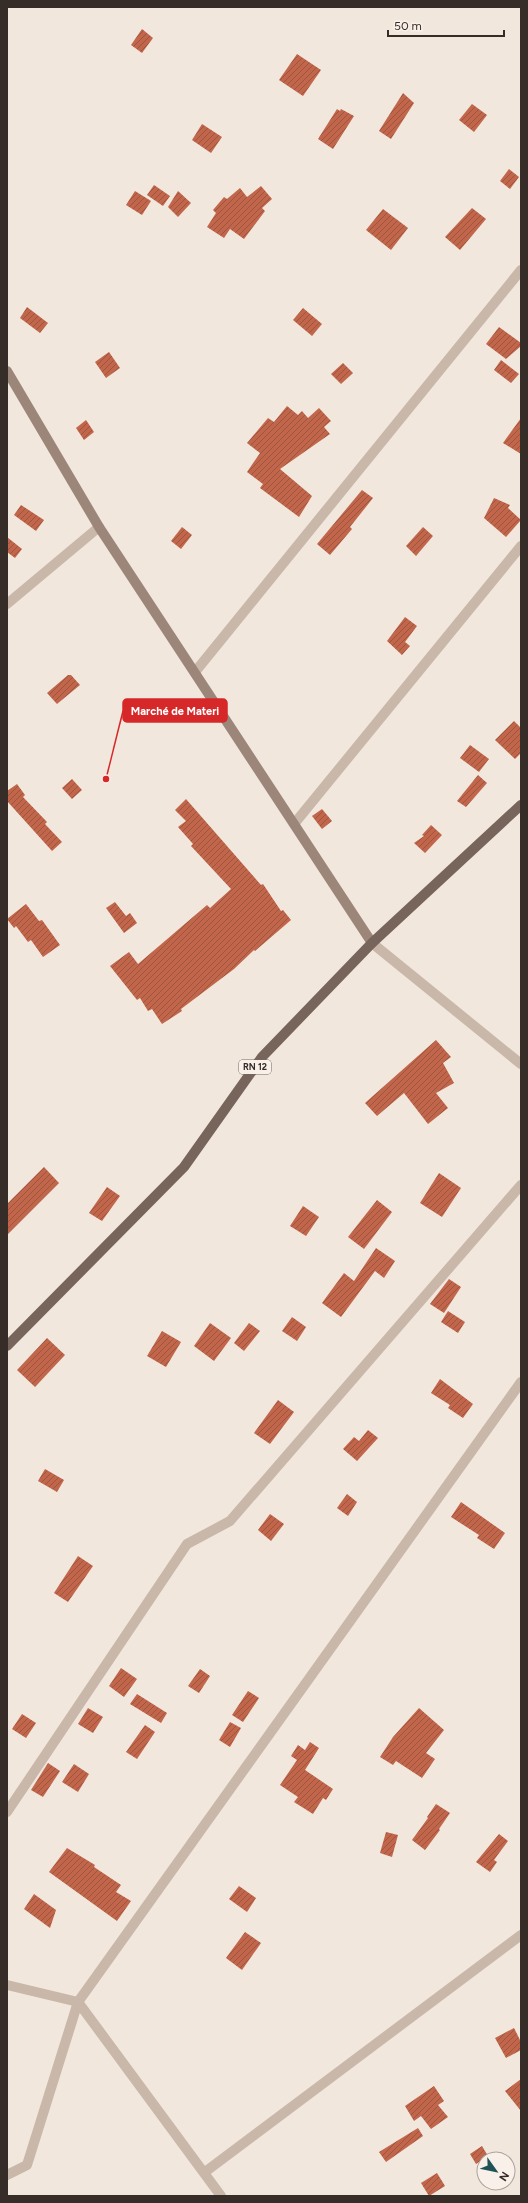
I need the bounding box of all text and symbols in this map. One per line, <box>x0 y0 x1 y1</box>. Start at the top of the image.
scale bar <box>388 12 504 38</box>
text: 50 m <box>394 19 422 33</box>
callout: Marché de Materi <box>123 699 227 722</box>
text: Marché de Materi <box>131 705 219 718</box>
road number: RN 12 <box>239 1060 271 1074</box>
north arrow <box>476 2151 516 2191</box>
text: N <box>496 2169 512 2183</box>

